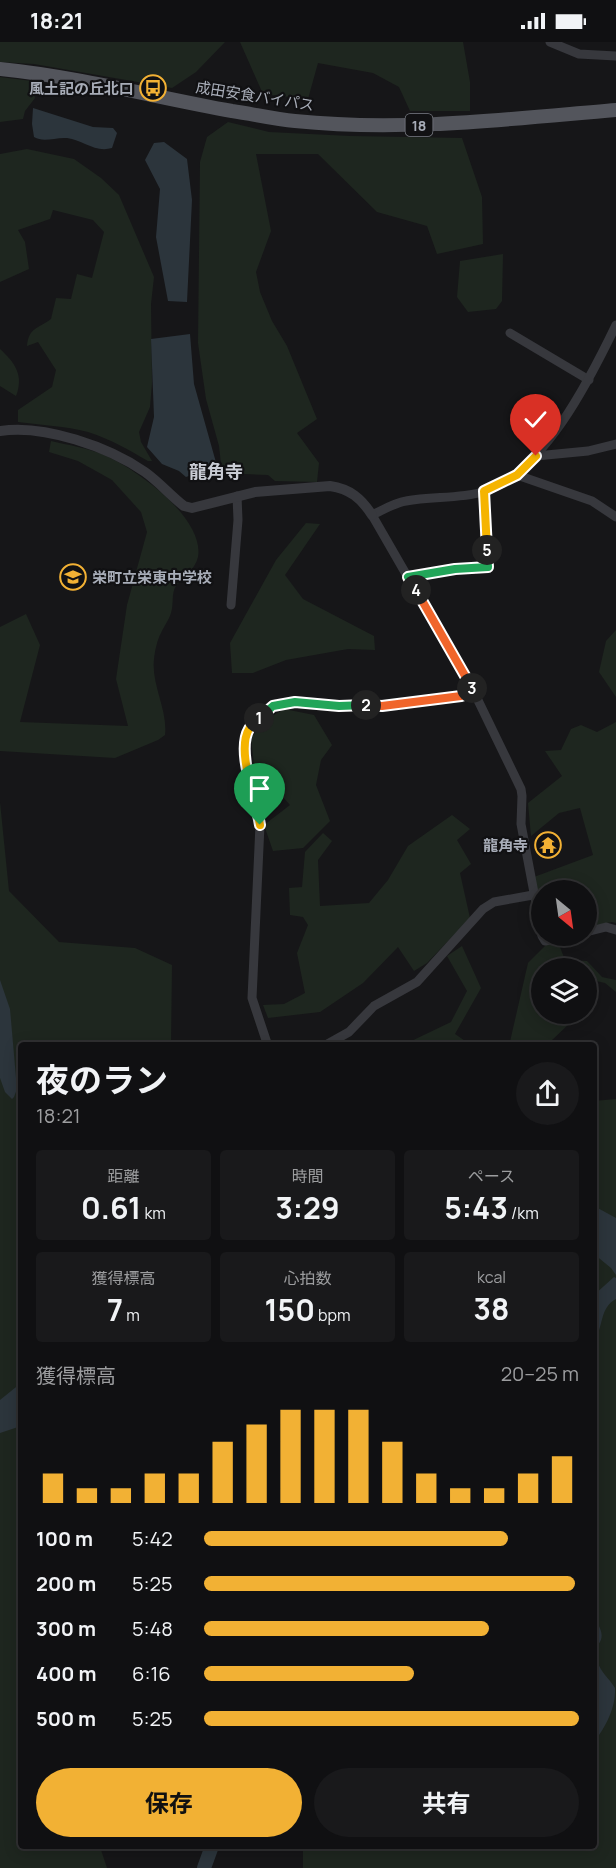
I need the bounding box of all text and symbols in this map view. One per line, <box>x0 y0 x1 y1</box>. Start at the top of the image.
text: 18:21 <box>30 6 83 36</box>
bus stop icon: 風土記の丘北口 <box>138 73 168 103</box>
street label: 成田安食バイパス <box>194 76 316 116</box>
place label: 風土記の丘北口 <box>29 78 134 99</box>
road number: 18 <box>406 114 432 136</box>
pin <box>510 394 561 456</box>
icon: check <box>519 403 552 436</box>
district label: 龍角寺 <box>189 459 243 483</box>
pin: 5 <box>472 535 502 565</box>
text: 5 <box>482 539 492 561</box>
school or university icon: 栄町立栄東中学校 <box>58 562 88 592</box>
place label: 栄町立栄東中学校 <box>92 567 212 588</box>
pin: 4 <box>401 575 431 605</box>
text: 4 <box>411 579 421 601</box>
pin: 3 <box>457 673 487 703</box>
text: 3 <box>467 677 477 699</box>
pin: 2 <box>351 690 381 720</box>
text: 2 <box>361 694 371 716</box>
pin: 1 <box>244 703 274 733</box>
text: 1 <box>255 707 263 729</box>
pin <box>234 763 285 825</box>
icon: arrive <box>243 772 276 805</box>
temple icon: 龍角寺 <box>533 830 563 860</box>
place label: 龍角寺 <box>483 835 528 856</box>
north arrow <box>531 880 597 946</box>
map controls <box>531 880 597 1024</box>
button: layers <box>531 958 597 1024</box>
text: 夜のラン <box>36 1057 168 1102</box>
button: share <box>516 1062 579 1125</box>
text: 18:21 <box>36 1102 81 1129</box>
text: 距離 <box>107 1165 140 1187</box>
text: 時間 <box>291 1165 324 1187</box>
text: ペース <box>468 1165 515 1187</box>
text: 0.61 <box>81 1187 141 1228</box>
text: 3:29 <box>275 1187 340 1228</box>
text: 5:43 <box>444 1187 508 1228</box>
text: km <box>141 1202 166 1224</box>
text: /km <box>508 1202 539 1224</box>
text: kcal <box>477 1266 506 1288</box>
text: 獲得標高 <box>91 1267 156 1289</box>
text: 心拍数 <box>283 1267 332 1289</box>
text: 38 <box>474 1288 509 1329</box>
text: 7 <box>107 1289 123 1330</box>
text: 150 <box>264 1289 315 1330</box>
text: m <box>123 1304 140 1326</box>
text: bpm <box>315 1304 351 1326</box>
text: 20–25 m <box>501 1360 579 1387</box>
text: 獲得標高 <box>36 1362 116 1389</box>
text: 100 m <box>36 1525 93 1552</box>
text: 5:42 <box>132 1525 173 1552</box>
text: 200 m <box>36 1570 96 1597</box>
text: 5:25 <box>132 1570 172 1597</box>
text: 300 m <box>36 1615 96 1642</box>
text: 5:48 <box>132 1615 173 1642</box>
text: 400 m <box>36 1660 96 1687</box>
text: 6:16 <box>132 1660 171 1687</box>
text: 500 m <box>36 1705 96 1732</box>
text: 5:25 <box>132 1705 172 1732</box>
button: 保存 <box>36 1768 302 1837</box>
button: 共有 <box>314 1768 579 1837</box>

